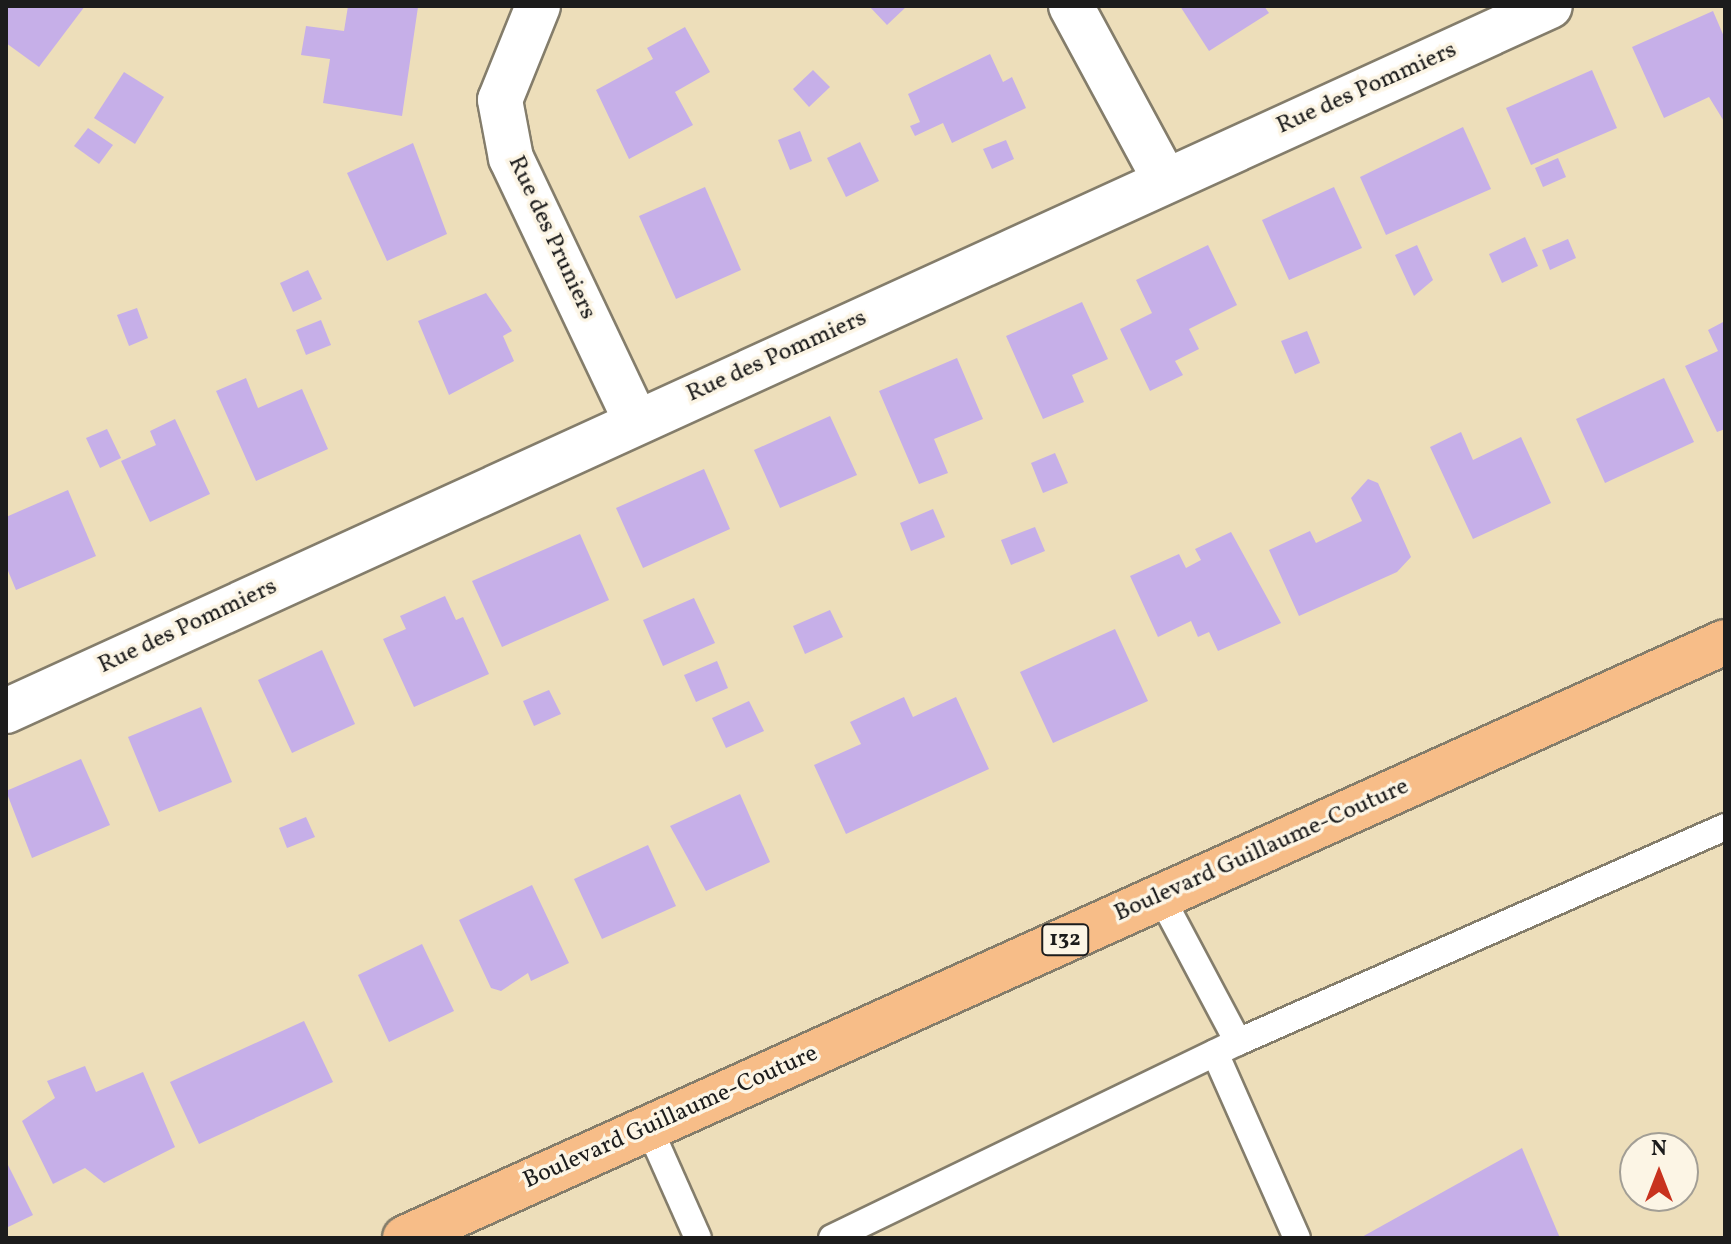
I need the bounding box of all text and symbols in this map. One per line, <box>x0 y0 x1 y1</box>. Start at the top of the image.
street label: Rue des Pommiers <box>1273 36 1461 142</box>
street label: Rue des Pruniers <box>501 152 601 324</box>
street label: Rue des Pommiers <box>683 304 871 410</box>
street label: Rue des Pommiers <box>94 573 282 681</box>
street label: Boulevard Guillaume-Couture <box>1110 773 1414 929</box>
road number: 132 <box>1041 922 1089 958</box>
street label: Boulevard Guillaume-Couture <box>519 1040 823 1196</box>
north arrow <box>1619 1132 1699 1212</box>
text: N <box>1651 1134 1667 1165</box>

